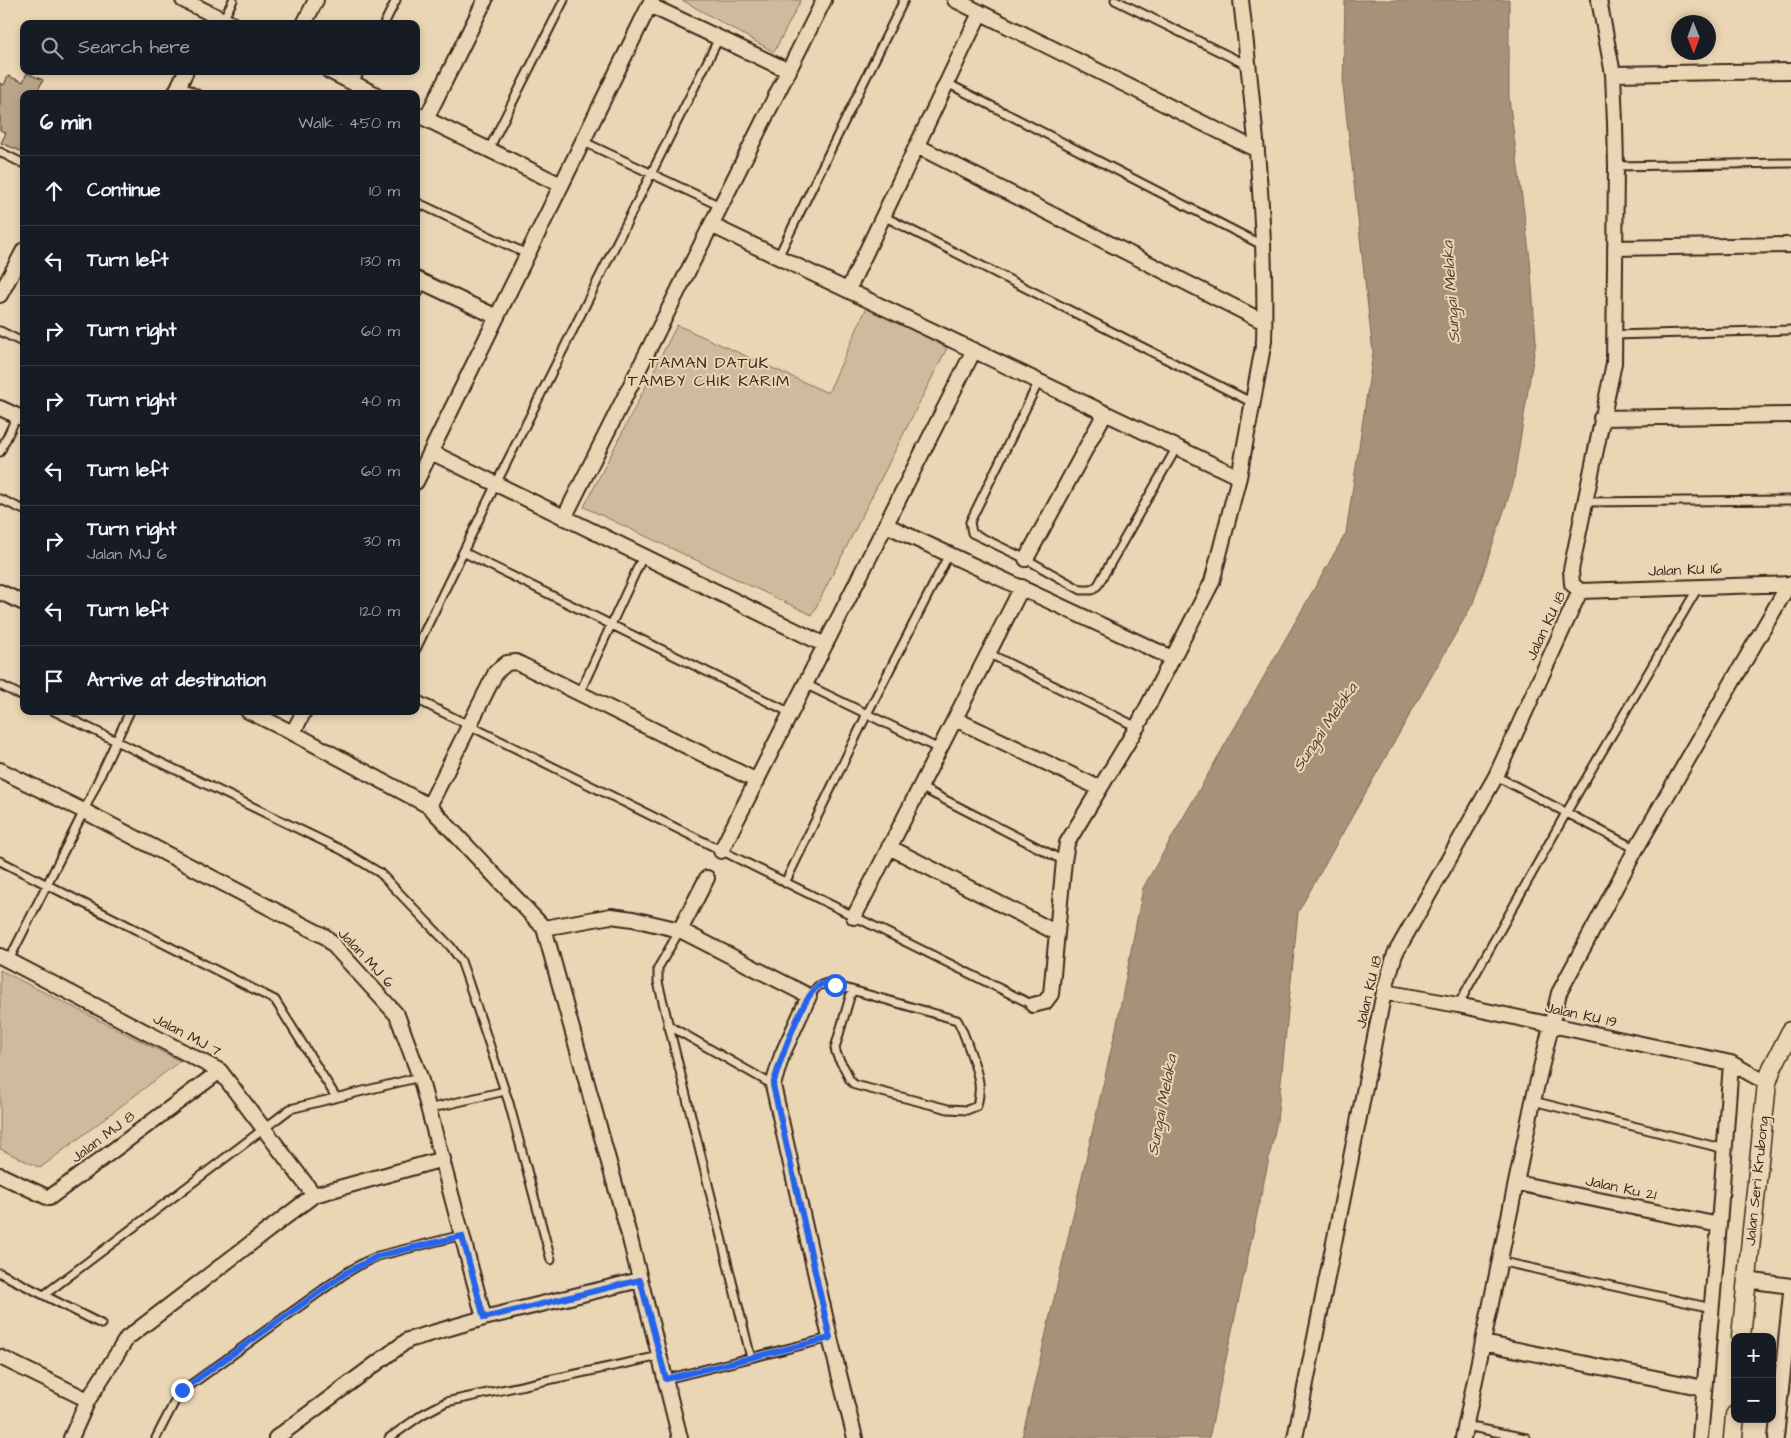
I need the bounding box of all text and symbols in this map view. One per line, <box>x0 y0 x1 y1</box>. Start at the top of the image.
north arrow <box>1671 15 1716 60</box>
search box <box>20 20 420 75</box>
icon: search <box>38 34 66 62</box>
text: Search here <box>78 34 190 61</box>
text: 6 min <box>40 108 92 137</box>
text: Walk · 450 m <box>298 112 400 134</box>
icon: ahead <box>40 177 68 205</box>
text: Continue <box>87 177 161 204</box>
text: 10 m <box>369 180 400 202</box>
water label: Sungai Melaka <box>1436 239 1467 344</box>
icon: left <box>40 247 68 275</box>
text: Turn left <box>87 247 168 274</box>
text: 130 m <box>361 250 400 272</box>
icon: right <box>40 317 68 345</box>
text: Turn right <box>87 317 176 344</box>
text: 60 m <box>361 320 400 342</box>
district label: TAMAN DATUK TAMBY CHIK KARIM <box>628 352 790 392</box>
icon: right <box>40 387 68 415</box>
text: Turn right <box>87 387 176 414</box>
text: 40 m <box>360 390 400 412</box>
icon: left <box>40 457 68 485</box>
text: Turn left <box>87 457 168 484</box>
text: 60 m <box>361 460 400 482</box>
text: Turn right <box>87 516 176 543</box>
icon: right <box>40 527 68 555</box>
text: 30 m <box>363 530 400 552</box>
text: Jalan MJ 6 <box>87 543 167 565</box>
street label: Jalan KU 16 <box>1648 558 1723 582</box>
street label: Jalan KU 18 <box>1521 588 1571 664</box>
icon: left <box>40 597 68 625</box>
text: Turn left <box>87 597 168 624</box>
text: 120 m <box>360 600 400 622</box>
icon: arrive <box>40 667 68 695</box>
text: Arrive at destination <box>87 667 266 694</box>
water label: Sungai Melaka <box>1287 678 1364 776</box>
street label: Jalan MJ 6 <box>333 923 400 993</box>
street label: Jalan KU 18 <box>1350 953 1388 1031</box>
route start <box>824 974 847 997</box>
street label: Jalan KU 19 <box>1543 997 1619 1033</box>
street label: Jalan MJ 7 <box>149 1008 225 1062</box>
water label: Sungai Melaka <box>1141 1052 1184 1157</box>
street label: Jalan MJ 8 <box>67 1106 140 1168</box>
street label: Jalan Seri Krubong <box>1740 1115 1775 1247</box>
street label: Jalan Ku 21 <box>1583 1170 1659 1206</box>
map controls <box>1731 1333 1776 1423</box>
button: + <box>1731 1333 1776 1378</box>
button: − <box>1731 1378 1776 1423</box>
route end <box>171 1379 194 1402</box>

